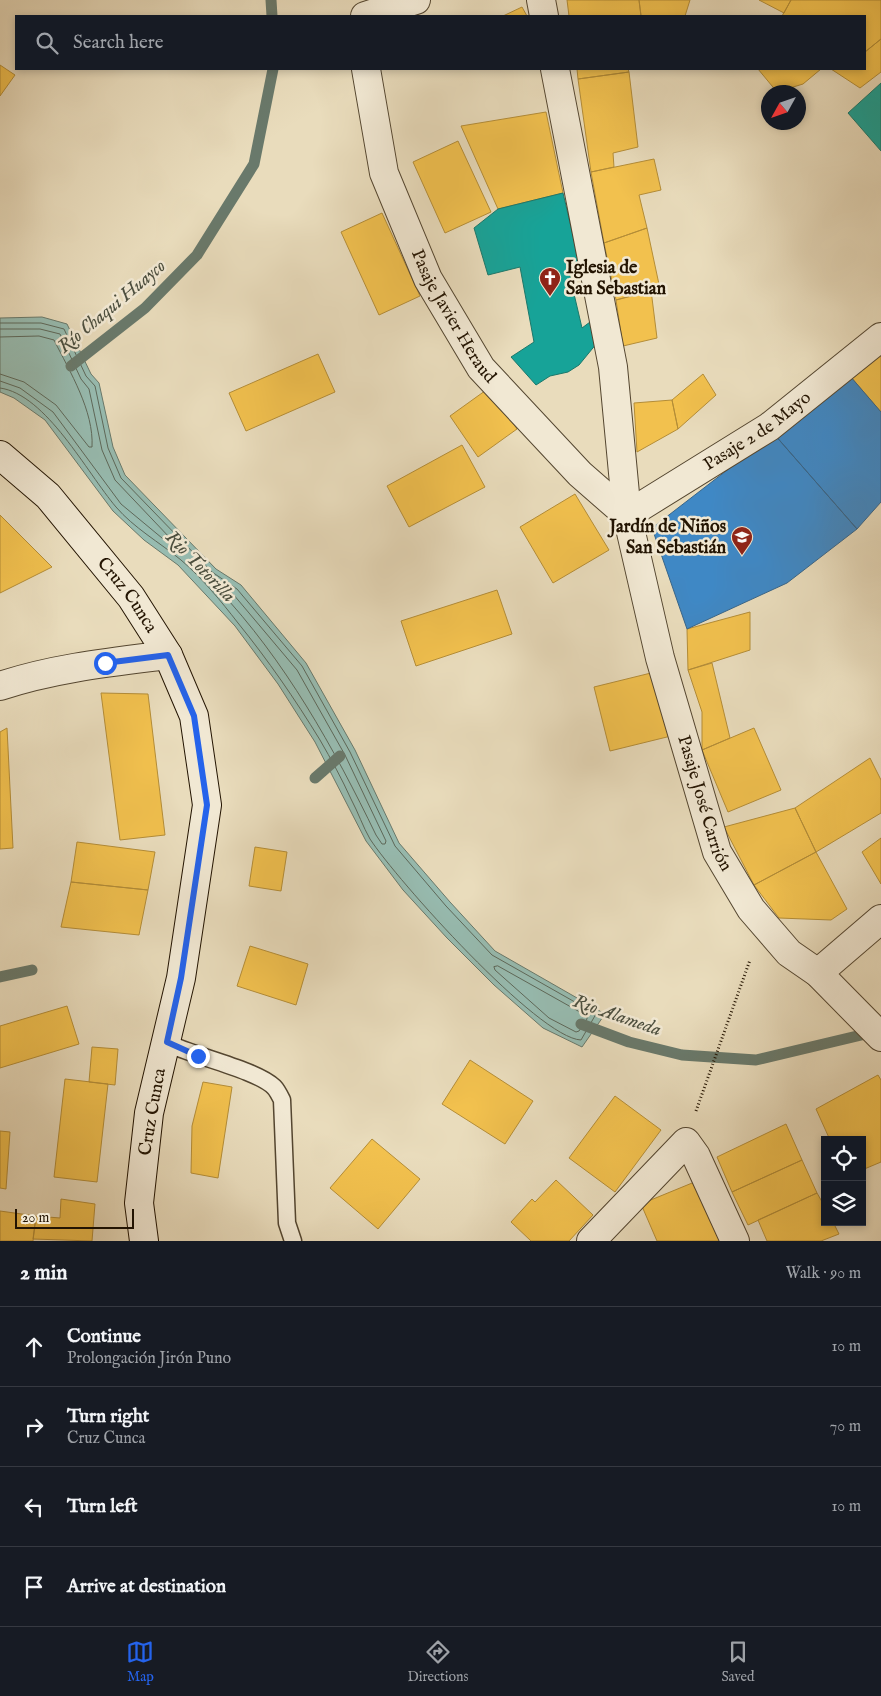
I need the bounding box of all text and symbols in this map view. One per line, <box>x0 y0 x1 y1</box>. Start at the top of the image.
search box <box>15 15 866 70</box>
icon: search <box>33 29 61 57</box>
text: Search here <box>73 31 164 55</box>
north arrow <box>761 85 806 130</box>
street label: Pasaje Javier Heraud <box>405 246 501 388</box>
water label: Río Chaqui Huayco <box>53 255 171 359</box>
place label: Iglesia de San Sebastian <box>566 257 667 301</box>
church icon: Iglesia de San Sebastian <box>538 266 562 297</box>
street label: Pasaje 2 de Mayo <box>699 386 816 476</box>
place label: Jardín de Niños San Sebastián <box>607 516 727 560</box>
school or university icon: Jardín de Niños San Sebastián <box>730 525 754 556</box>
water label: Rio Totorilla <box>160 526 240 608</box>
street label: Cruz Cunca <box>92 553 163 637</box>
route start <box>94 652 117 675</box>
street label: Pasaje José Carrión <box>672 733 738 876</box>
water label: Rio Alameda <box>570 990 664 1042</box>
route end <box>187 1045 210 1068</box>
street label: Cruz Cunca <box>134 1066 172 1157</box>
map controls <box>821 1136 866 1226</box>
button: locate <box>821 1136 866 1181</box>
button: layers <box>821 1181 866 1226</box>
scale bar <box>15 1206 134 1229</box>
text: 20 m <box>22 1209 49 1227</box>
text: 2 min <box>20 1260 67 1287</box>
text: Walk · 90 m <box>786 1264 861 1284</box>
text: Continue <box>67 1325 141 1349</box>
icon: ahead <box>20 1333 48 1361</box>
text: 10 m <box>831 1337 861 1357</box>
text: Prolongación Jirón Puno <box>67 1349 231 1369</box>
text: Turn right <box>67 1405 149 1429</box>
icon: right <box>20 1413 48 1441</box>
text: 70 m <box>830 1417 861 1437</box>
text: Cruz Cunca <box>67 1429 145 1449</box>
icon: left <box>20 1493 48 1521</box>
text: Turn left <box>67 1495 138 1519</box>
text: 10 m <box>831 1497 861 1517</box>
icon: arrive <box>20 1573 48 1601</box>
text: Arrive at destination <box>67 1575 226 1599</box>
tab: Map <box>126 1638 154 1686</box>
tab: Directions <box>407 1638 468 1686</box>
tab: Saved <box>721 1638 754 1686</box>

